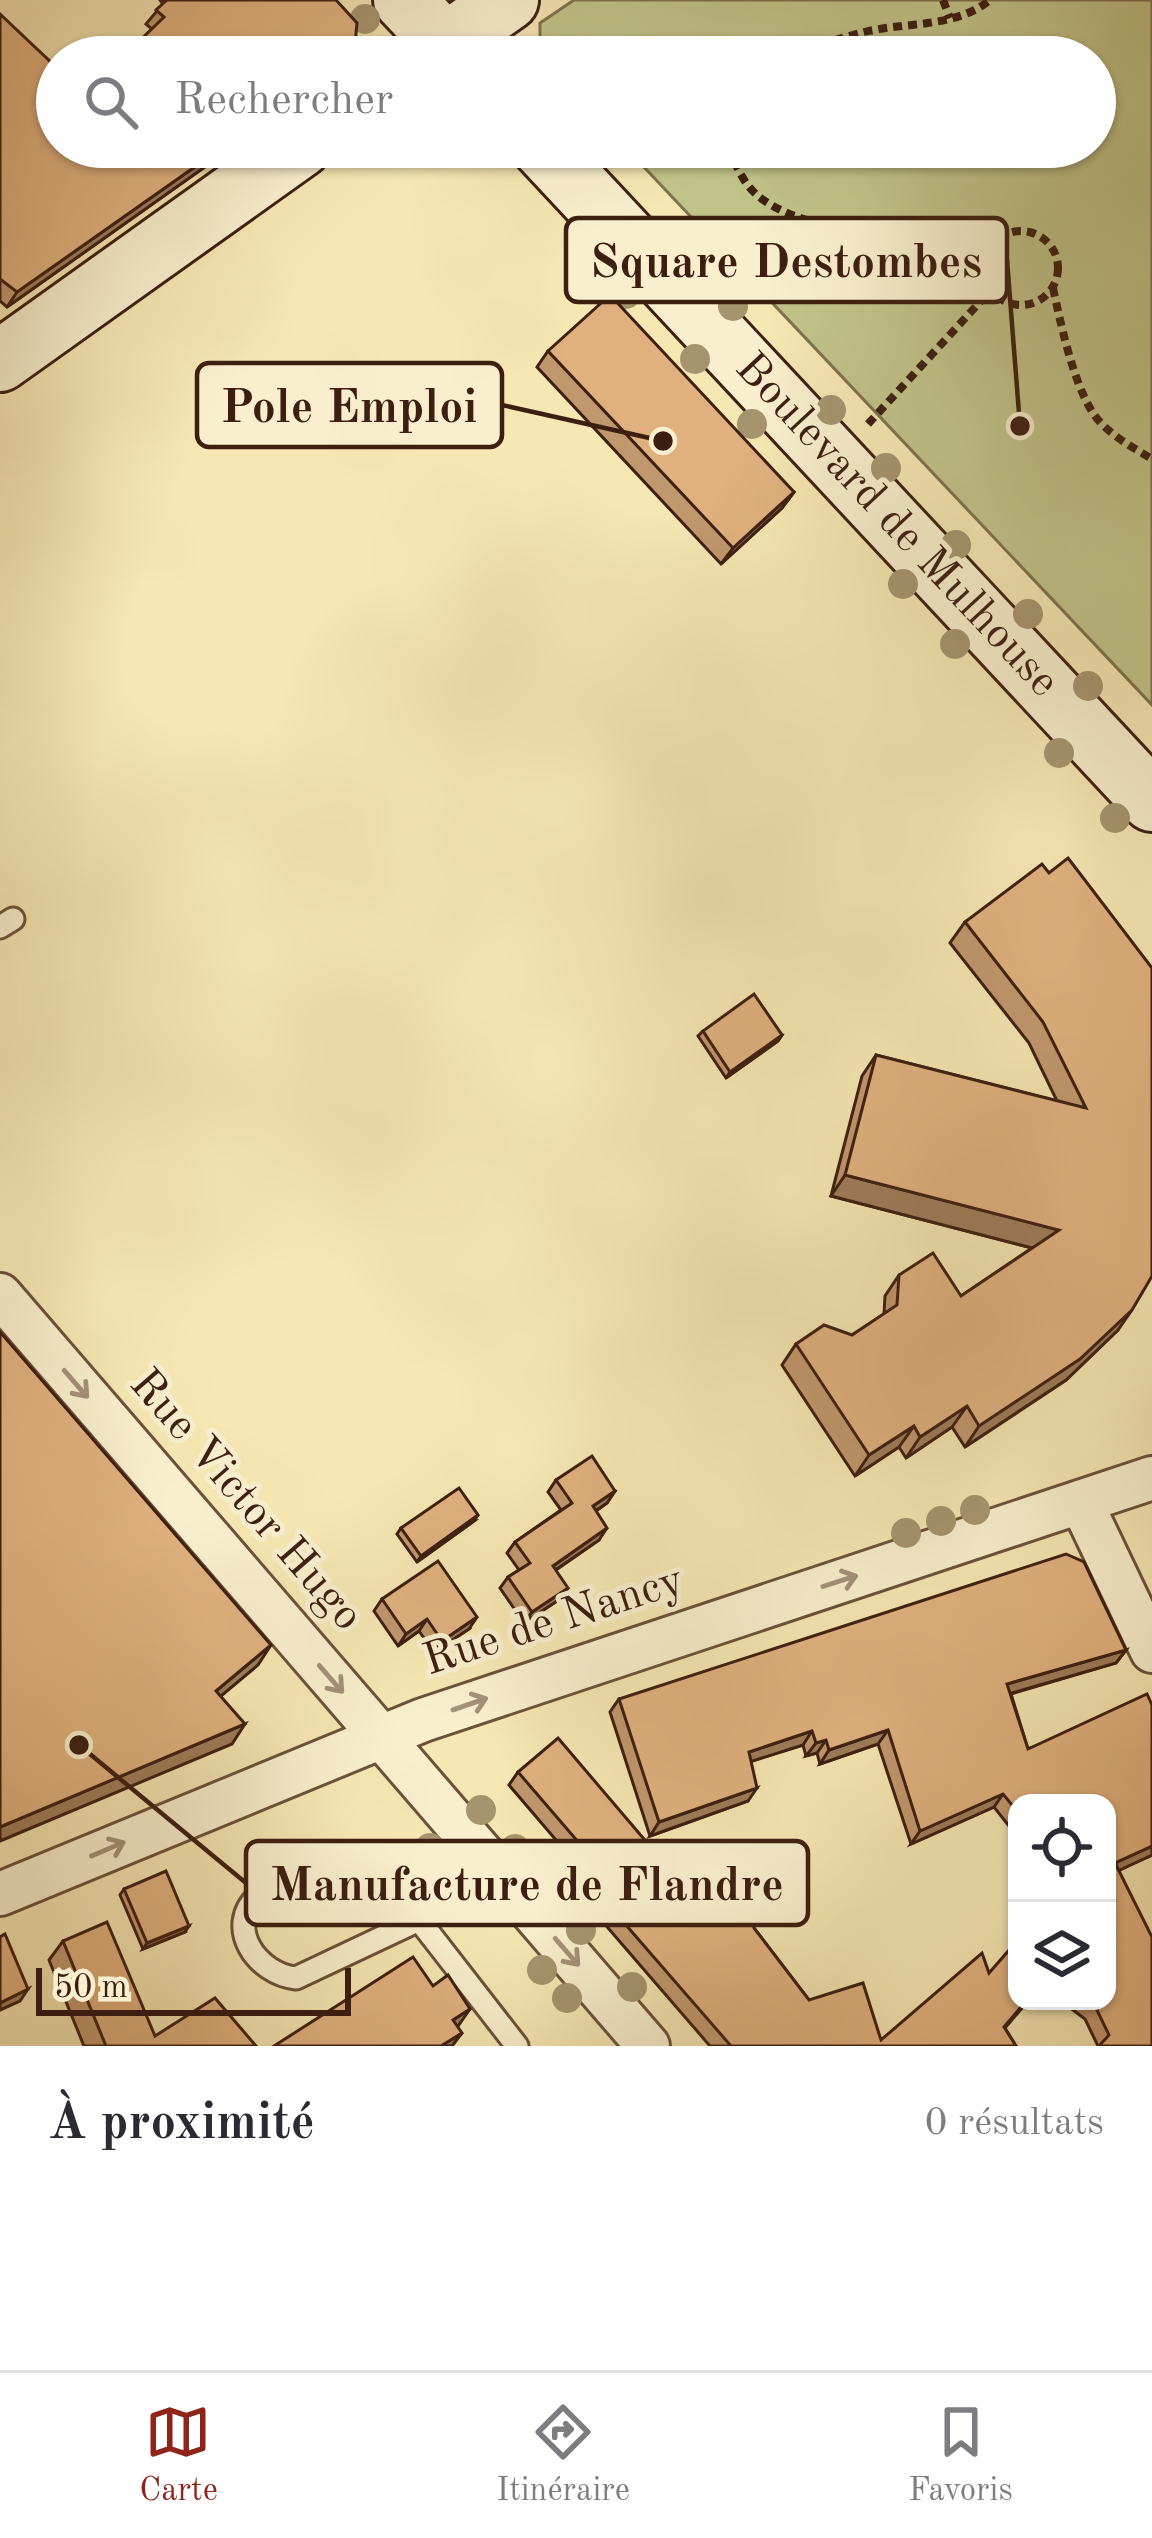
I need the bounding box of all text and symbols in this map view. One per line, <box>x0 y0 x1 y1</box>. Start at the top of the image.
search box <box>36 36 1116 168</box>
icon: search <box>78 69 144 135</box>
text: Rechercher <box>174 79 393 124</box>
callout: Square Destombes <box>566 218 1007 302</box>
text: Square Destombes <box>590 240 982 288</box>
street label: Boulevard de Mulhouse <box>726 346 1066 706</box>
callout: Pole Emploi <box>197 363 502 447</box>
text: Pole Emploi <box>220 385 478 433</box>
street label: Rue Victor Hugo <box>120 1362 370 1640</box>
one-way arrow <box>62 1368 90 1398</box>
street label: Rue de Nancy <box>418 1559 690 1685</box>
one-way arrow <box>820 1569 858 1591</box>
one-way arrow <box>317 1663 345 1694</box>
one-way arrow <box>450 1691 488 1713</box>
map controls <box>1008 1794 1116 2010</box>
button: locate <box>1008 1794 1116 1902</box>
one-way arrow <box>89 1837 126 1858</box>
callout: Manufacture de Flandre <box>246 1841 808 1925</box>
text: Manufacture de Flandre <box>270 1863 784 1911</box>
button: layers <box>1008 1902 1116 2010</box>
one-way arrow <box>553 1936 580 1967</box>
scale bar <box>36 1962 351 2015</box>
text: 50 m <box>54 1972 128 2005</box>
text: À proximité <box>48 2099 315 2150</box>
text: 0 résultats <box>925 2104 1104 2143</box>
tab: Carte <box>139 2399 218 2512</box>
tab: Itinéraire <box>496 2399 630 2512</box>
tab: Favoris <box>908 2399 1013 2512</box>

